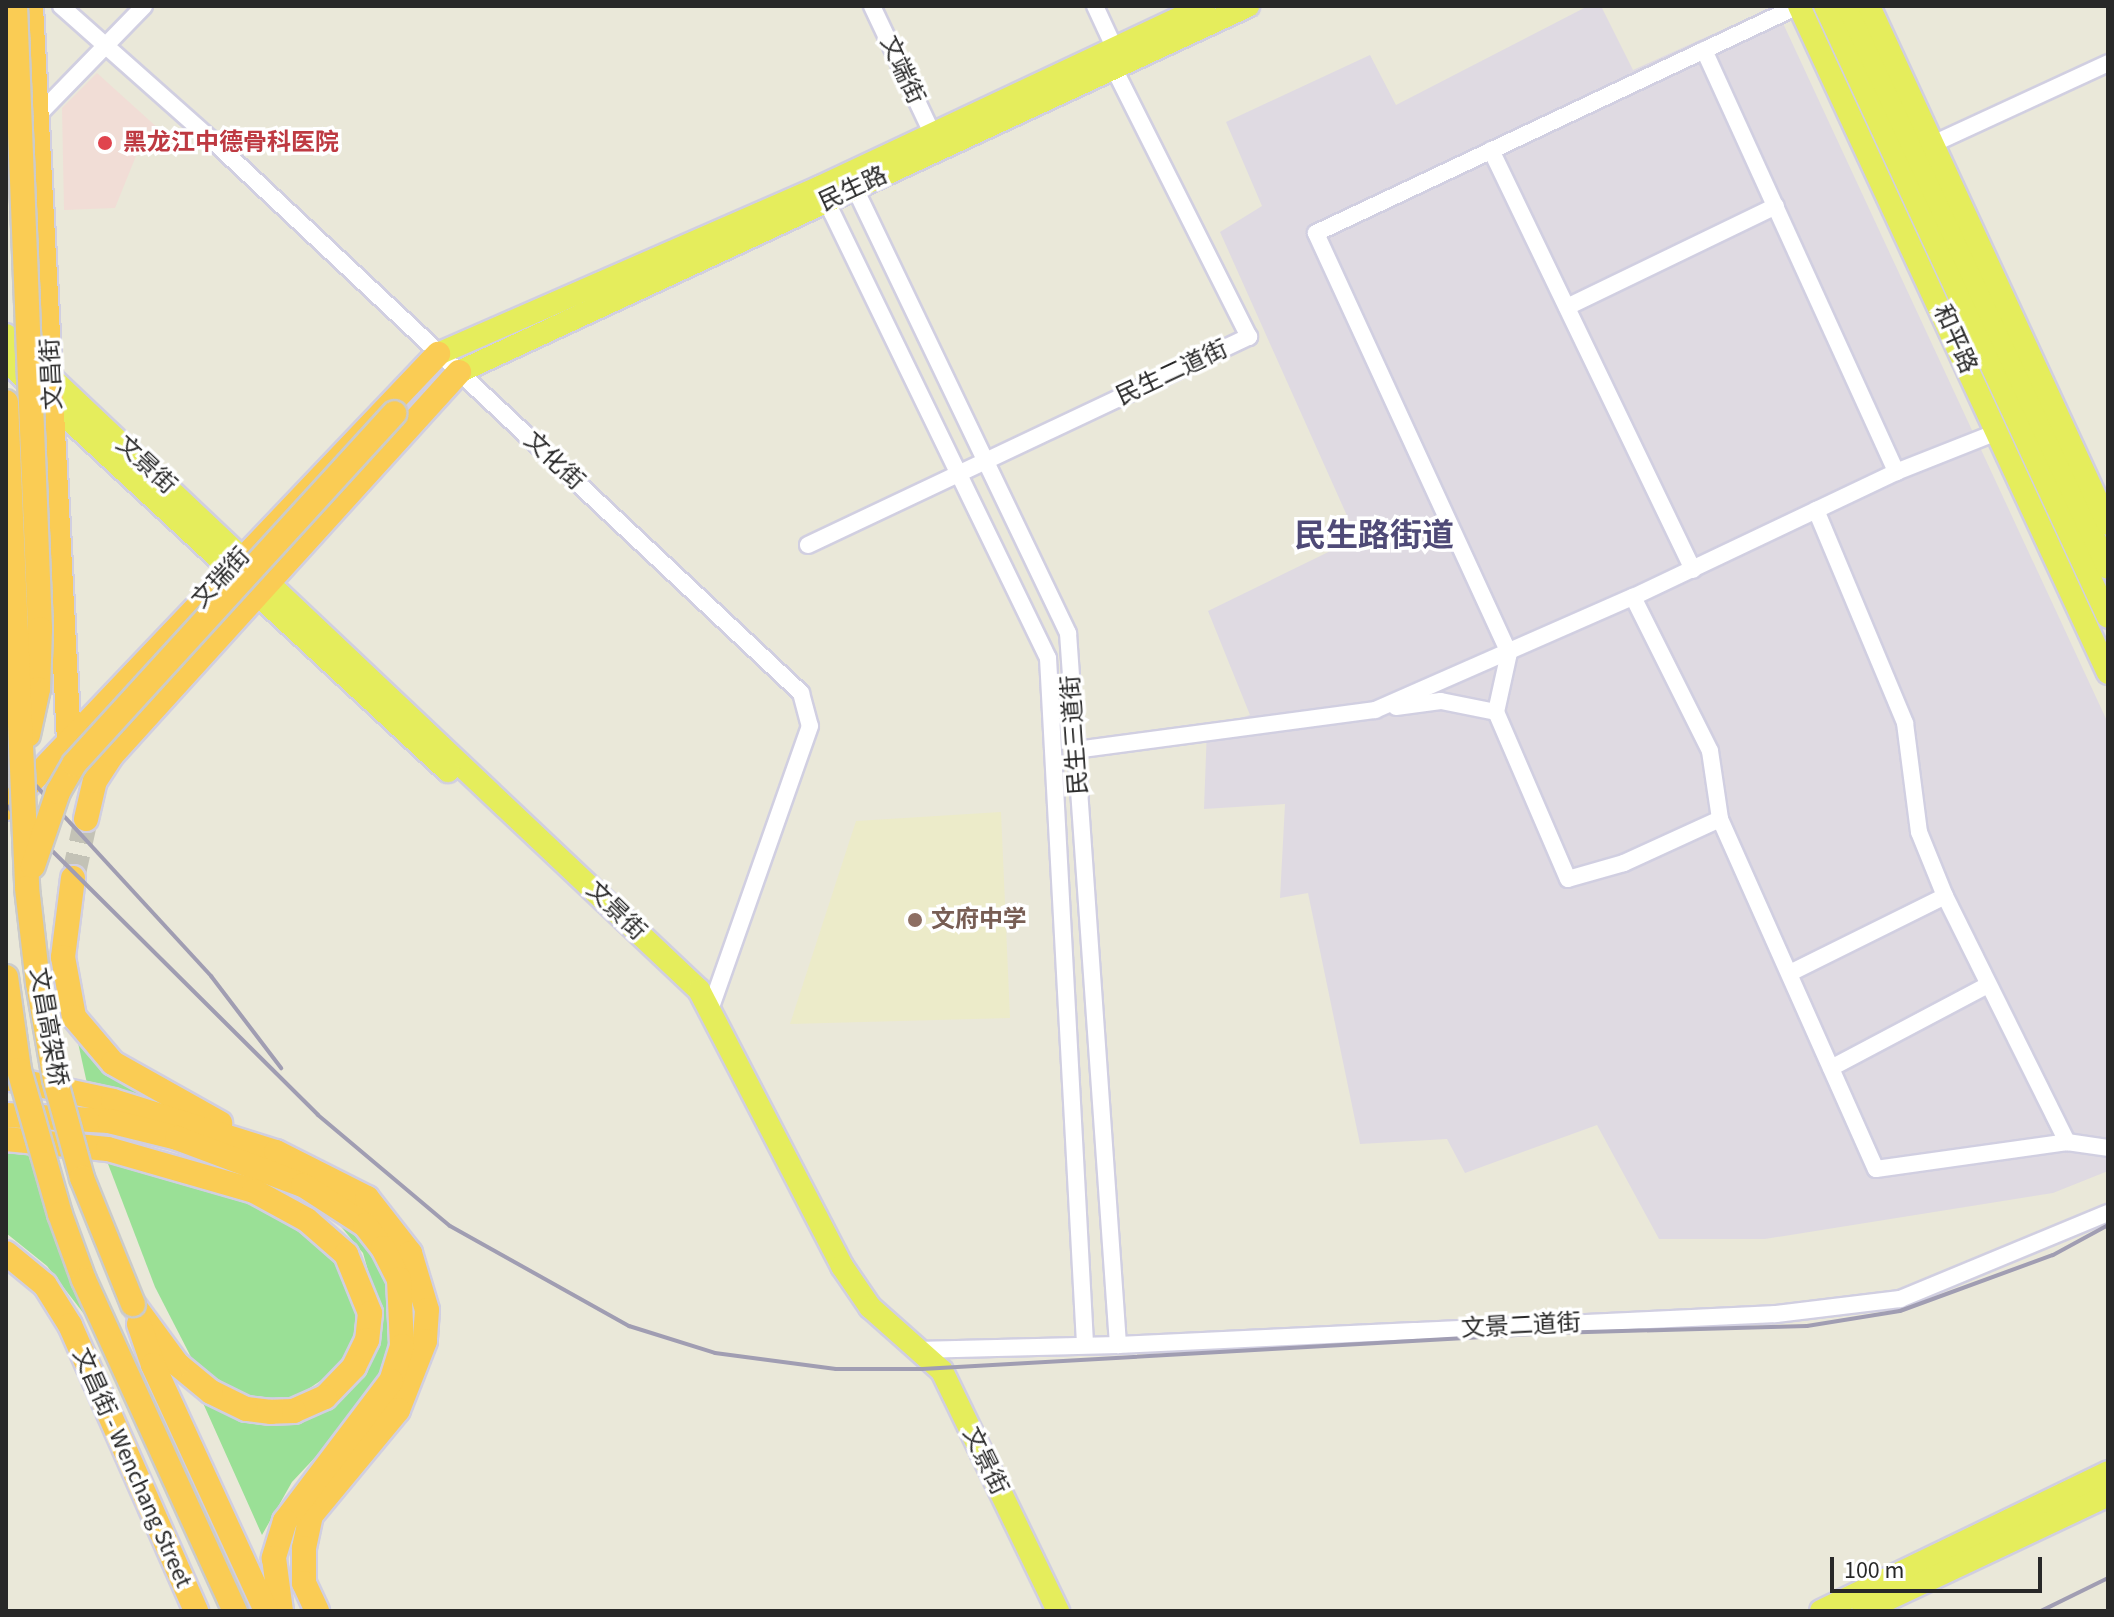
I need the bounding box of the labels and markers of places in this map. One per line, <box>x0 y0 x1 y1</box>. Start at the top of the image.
place label: 黑龙江中德骨科医院 <box>123 129 339 157</box>
marker: 黑龙江中德骨科医院 <box>94 132 116 154</box>
place label: 文府中学 <box>931 906 1027 934</box>
marker: 文府中学 <box>906 911 924 929</box>

